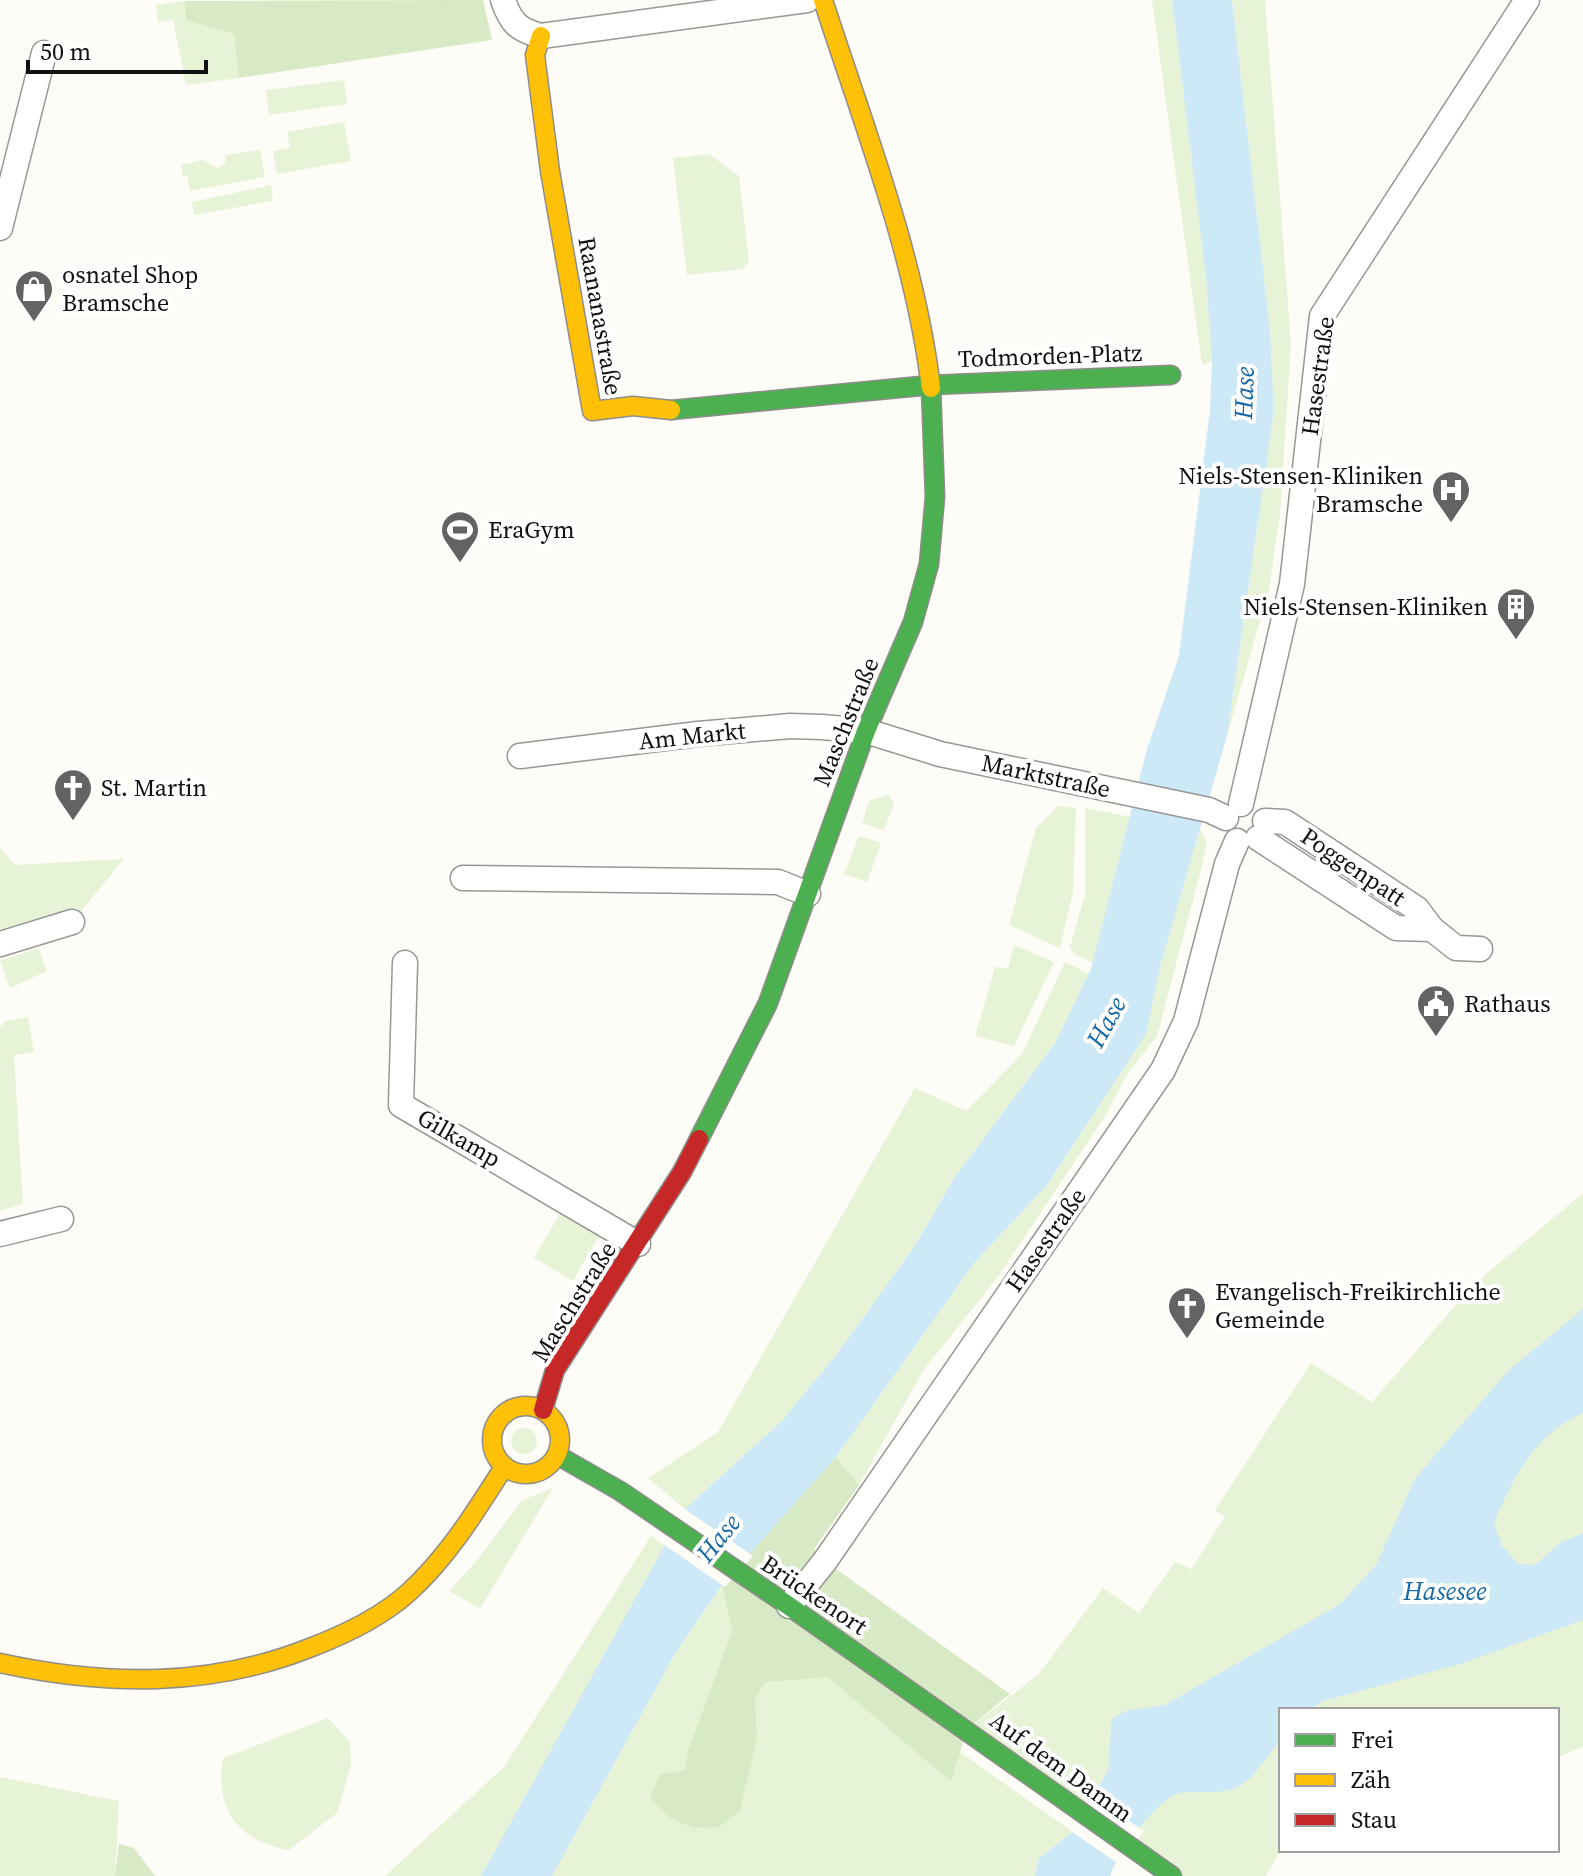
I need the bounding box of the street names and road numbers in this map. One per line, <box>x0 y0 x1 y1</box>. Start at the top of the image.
street label: Raananastraße <box>570 234 631 398</box>
street label: Hasestraße <box>1293 314 1342 438</box>
street label: Todmorden-Platz <box>957 336 1143 375</box>
street label: Maschstraße <box>805 652 886 791</box>
street label: Am Markt <box>637 713 747 758</box>
street label: Marktstraße <box>979 746 1114 805</box>
street label: Poggenpatt <box>1294 819 1412 914</box>
street label: Gilkamp <box>412 1100 507 1175</box>
street label: Hasestraße <box>998 1181 1094 1298</box>
street label: Maschstraße <box>523 1235 624 1368</box>
street label: Brückenort <box>755 1547 874 1642</box>
street label: Auf dem Damm <box>983 1704 1139 1830</box>

